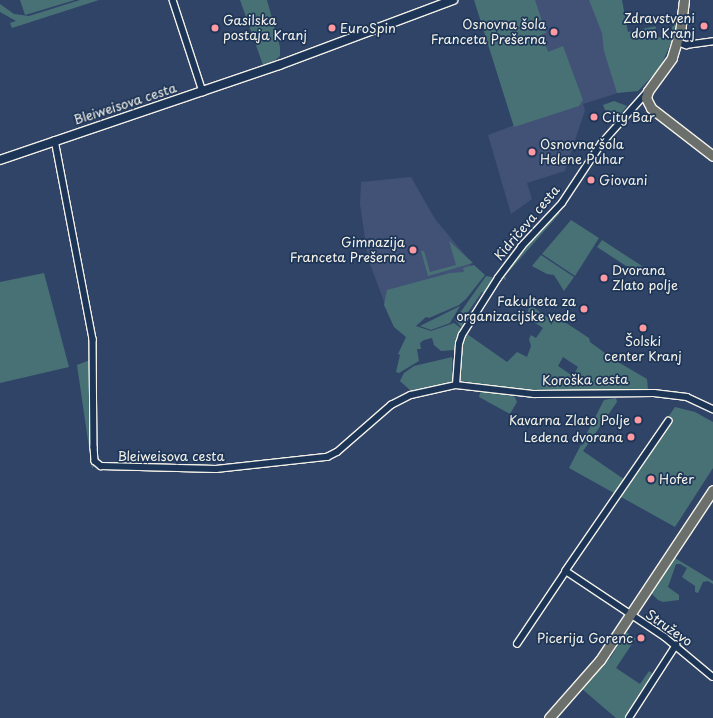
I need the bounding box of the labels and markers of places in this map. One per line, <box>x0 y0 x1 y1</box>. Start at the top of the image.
place label: Zdravstveni dom Kranj <box>623 11 695 42</box>
place label: Gasilska postaja Kranj <box>223 13 306 44</box>
place label: Osnovna šola Franceta Prešerna <box>431 17 546 48</box>
place label: EuroSpin <box>340 20 396 36</box>
marker: Zdravstveni dom Kranj <box>698 20 710 32</box>
marker: Gasilska postaja Kranj <box>210 23 220 33</box>
marker: EuroSpin <box>327 23 337 33</box>
marker: Osnovna šola Franceta Prešerna <box>549 27 559 37</box>
place label: City Bar <box>602 109 655 125</box>
marker: City Bar <box>589 112 599 122</box>
place label: Osnovna šola Helene Puhar <box>540 137 623 168</box>
marker: Osnovna šola Helene Puhar <box>527 147 537 157</box>
place label: Giovani <box>599 172 648 188</box>
marker: Giovani <box>586 175 596 185</box>
place label: Gimnazija Franceta Prešerna <box>290 235 405 266</box>
marker: Gimnazija Franceta Prešerna <box>408 245 418 255</box>
place label: Dvorana Zlato polje <box>612 263 678 294</box>
marker: Dvorana Zlato polje <box>599 273 609 283</box>
place label: Fakulteta za organizacijske vede <box>455 294 576 325</box>
marker: Fakulteta za organizacijske vede <box>579 304 589 314</box>
marker: Šolski center Kranj <box>638 323 648 333</box>
place label: Šolski center Kranj <box>604 334 682 365</box>
place label: Kavarna Zlato Polje <box>508 412 630 428</box>
marker: Kavarna Zlato Polje <box>633 415 643 425</box>
place label: Ledena dvorana <box>524 429 623 445</box>
marker: Ledena dvorana <box>626 432 636 442</box>
place label: Hofer <box>659 471 694 487</box>
marker: Hofer <box>646 474 656 484</box>
place label: Picerija Gorenc <box>537 630 633 646</box>
marker: Picerija Gorenc <box>636 633 646 643</box>

